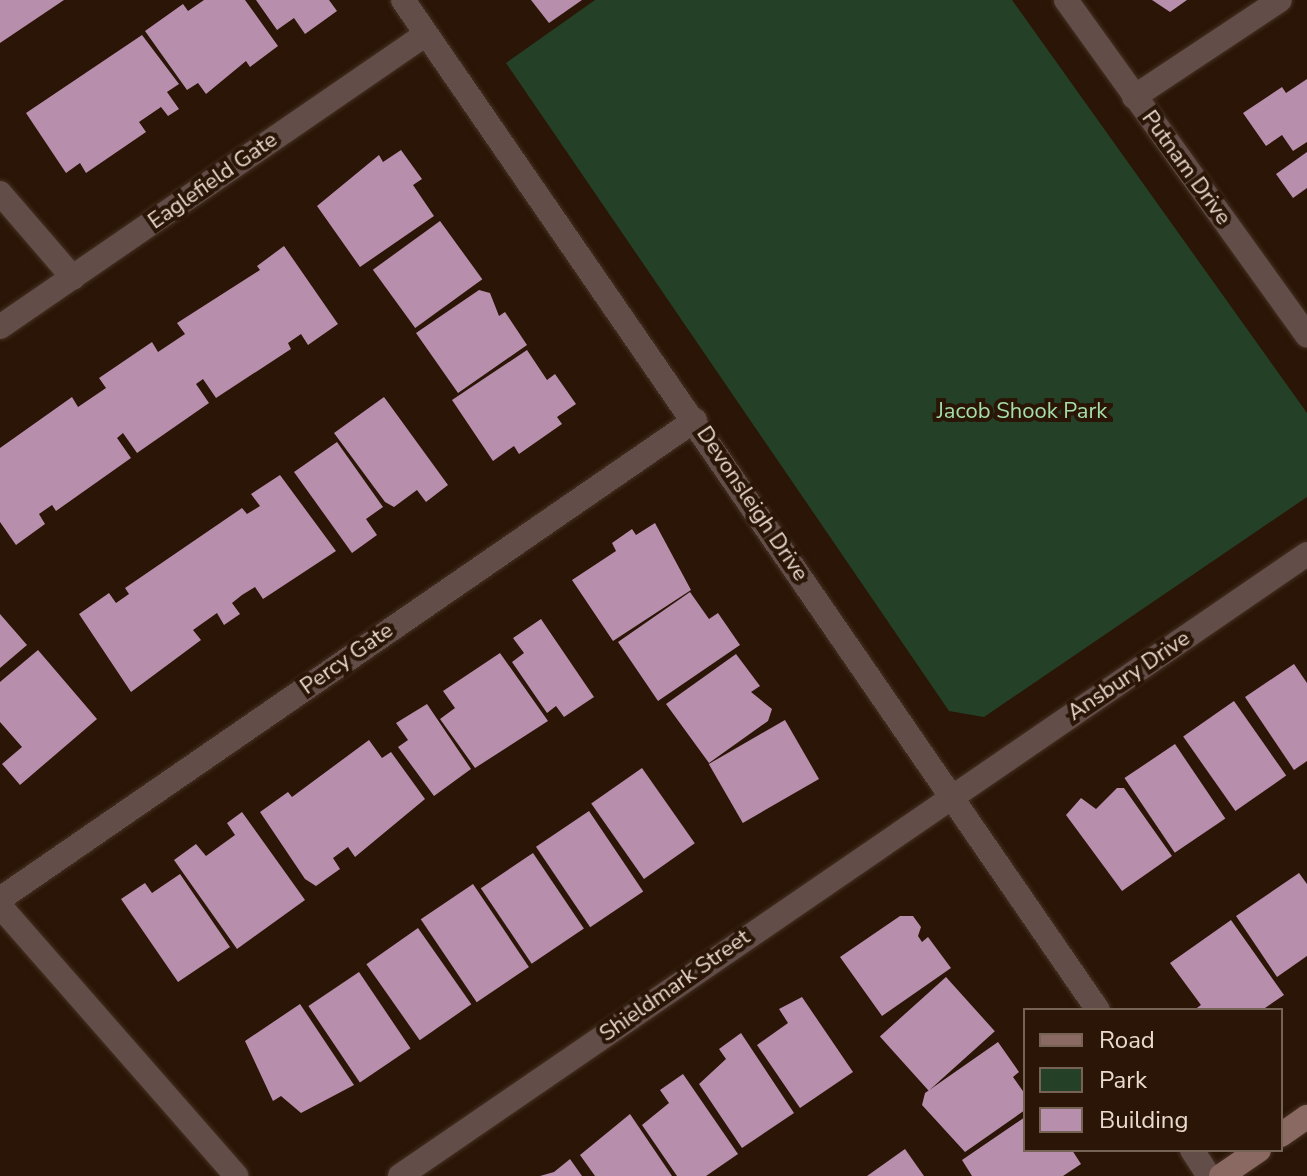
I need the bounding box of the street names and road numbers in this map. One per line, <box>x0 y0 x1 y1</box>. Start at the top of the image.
street label: Putnam Drive <box>1136 106 1236 230</box>
street label: Eaglefield Gate <box>144 127 282 235</box>
street label: Devonsleigh Drive <box>691 422 813 586</box>
street label: Percy Gate <box>296 617 398 701</box>
street label: Ansbury Drive <box>1063 625 1195 727</box>
street label: Shieldmark Street <box>595 924 755 1048</box>

